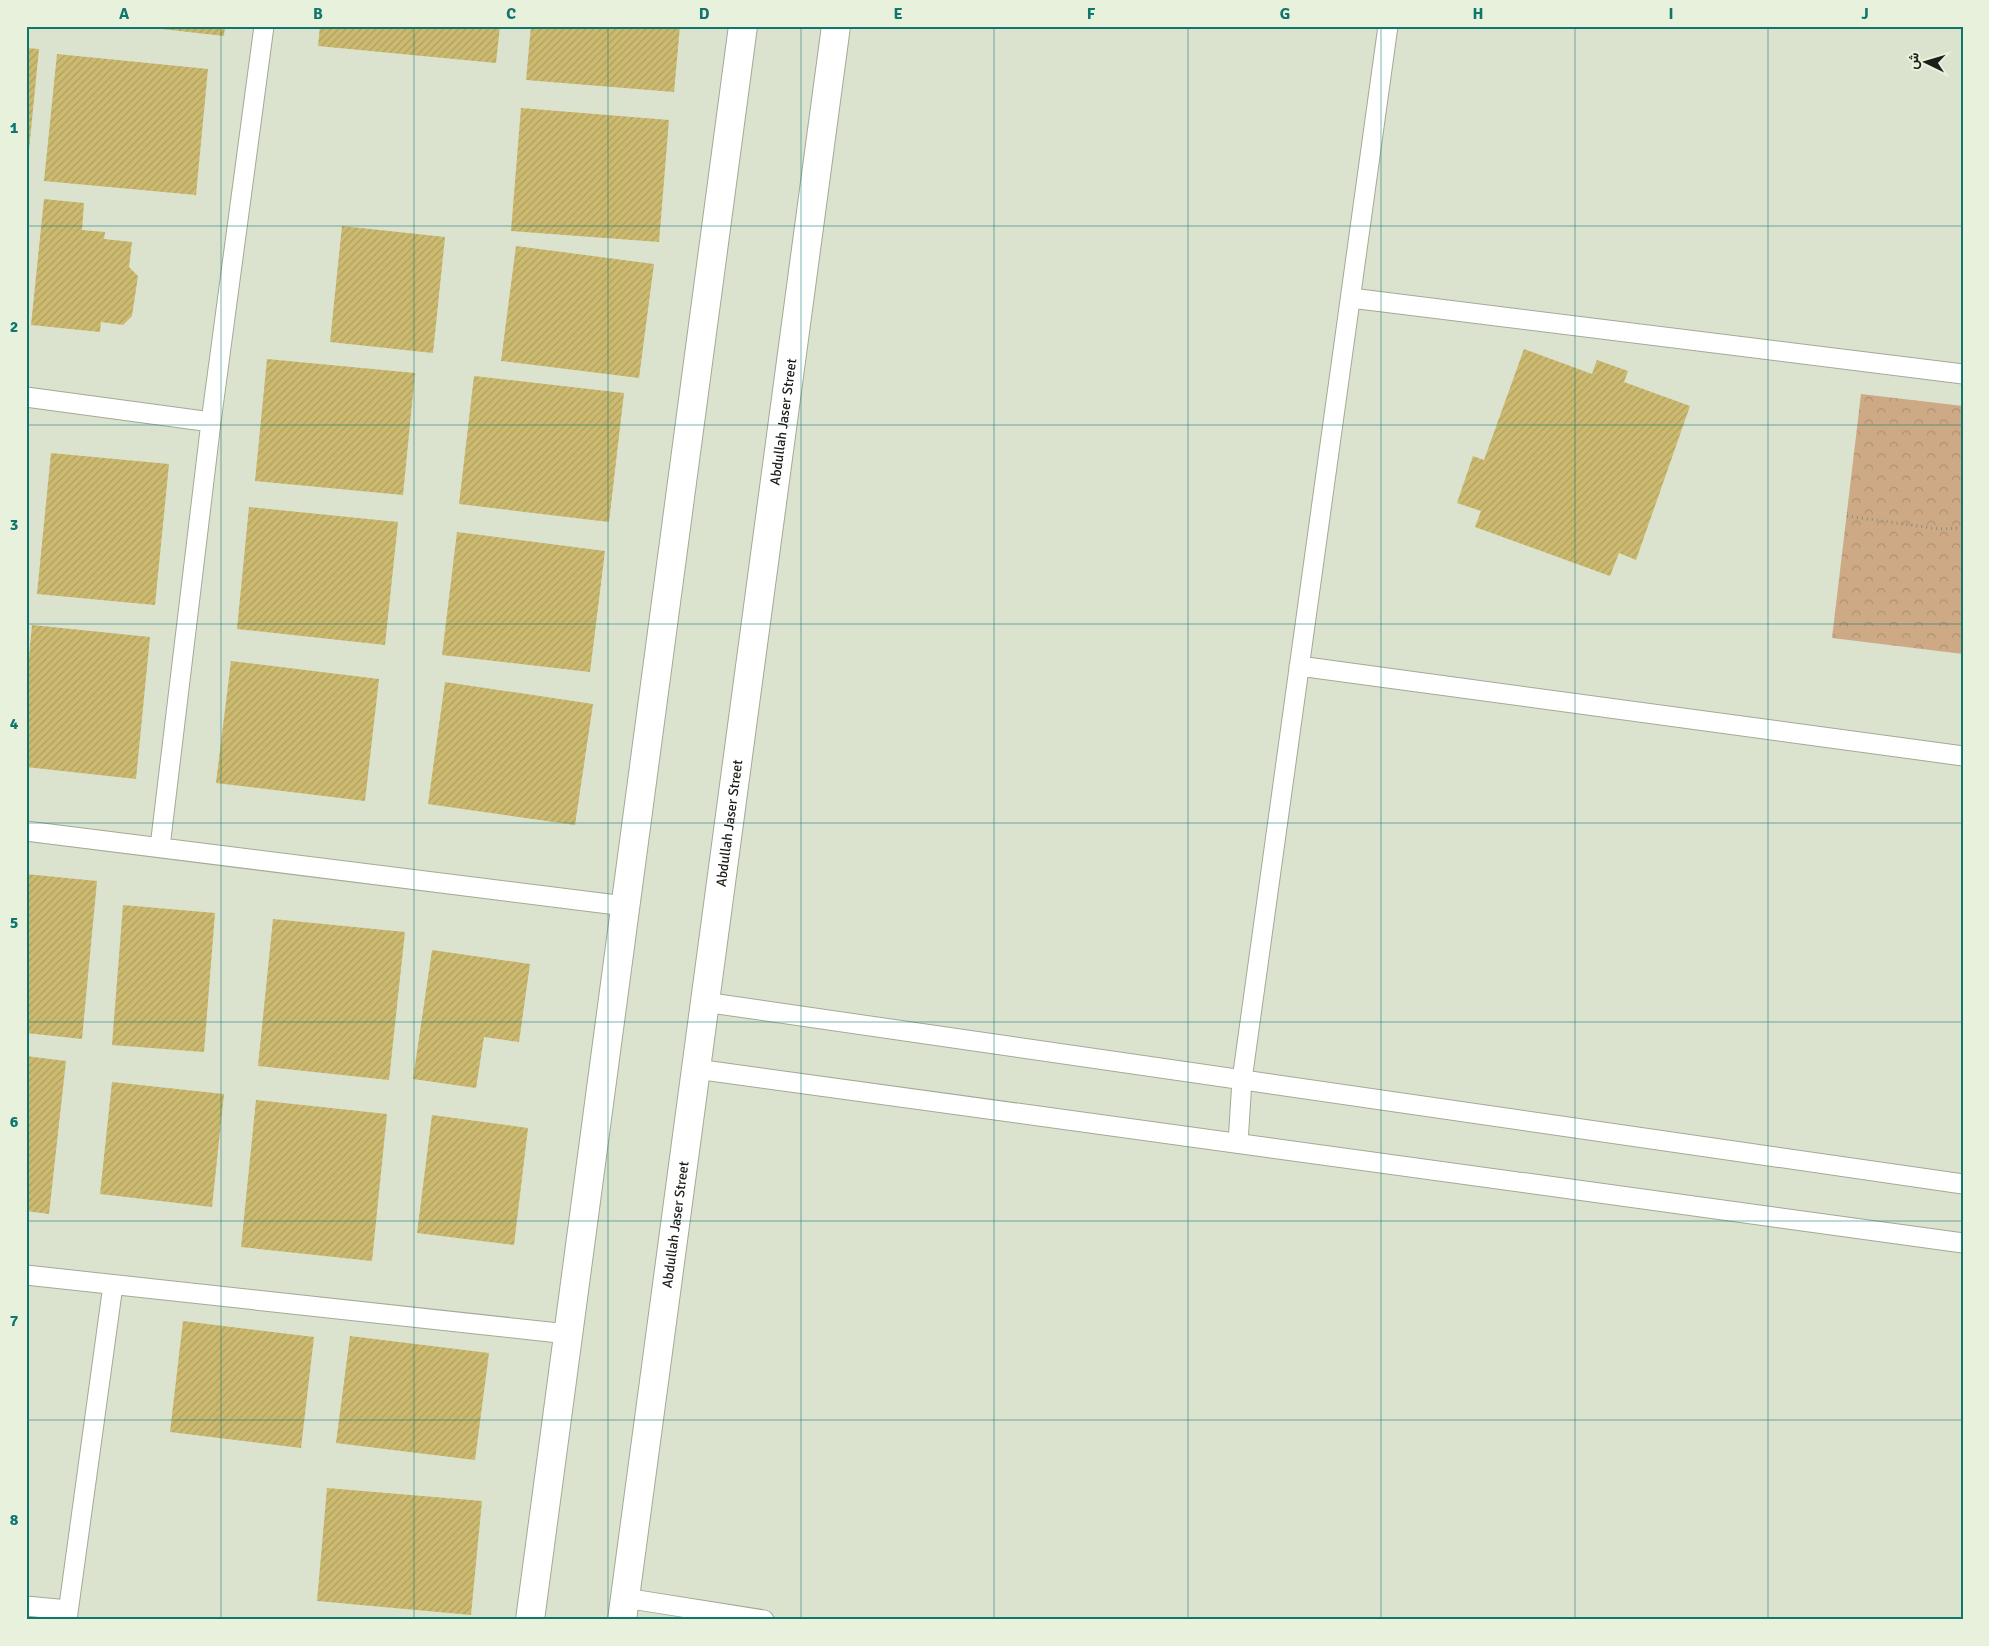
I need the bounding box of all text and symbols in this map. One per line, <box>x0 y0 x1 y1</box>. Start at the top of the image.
text: A <box>119 4 130 24</box>
text: B <box>313 4 323 24</box>
text: C <box>506 4 516 24</box>
text: D <box>699 4 710 24</box>
text: E <box>893 4 903 24</box>
text: F <box>1087 4 1096 24</box>
text: G <box>1280 4 1290 24</box>
text: H <box>1473 4 1483 24</box>
text: I <box>1668 4 1674 24</box>
text: J <box>1861 4 1869 24</box>
north arrow <box>1902 38 1952 88</box>
text: ش <box>1904 52 1923 70</box>
text: 1 <box>10 118 19 138</box>
text: 2 <box>10 317 18 337</box>
street label: Abdullah Jaser Street <box>766 357 800 486</box>
text: 3 <box>10 515 18 535</box>
text: 4 <box>10 714 19 734</box>
street label: Abdullah Jaser Street <box>713 759 746 888</box>
text: 5 <box>10 913 18 933</box>
text: 6 <box>10 1112 19 1132</box>
street label: Abdullah Jaser Street <box>659 1160 693 1289</box>
text: 7 <box>10 1311 19 1331</box>
text: 8 <box>10 1510 19 1530</box>

